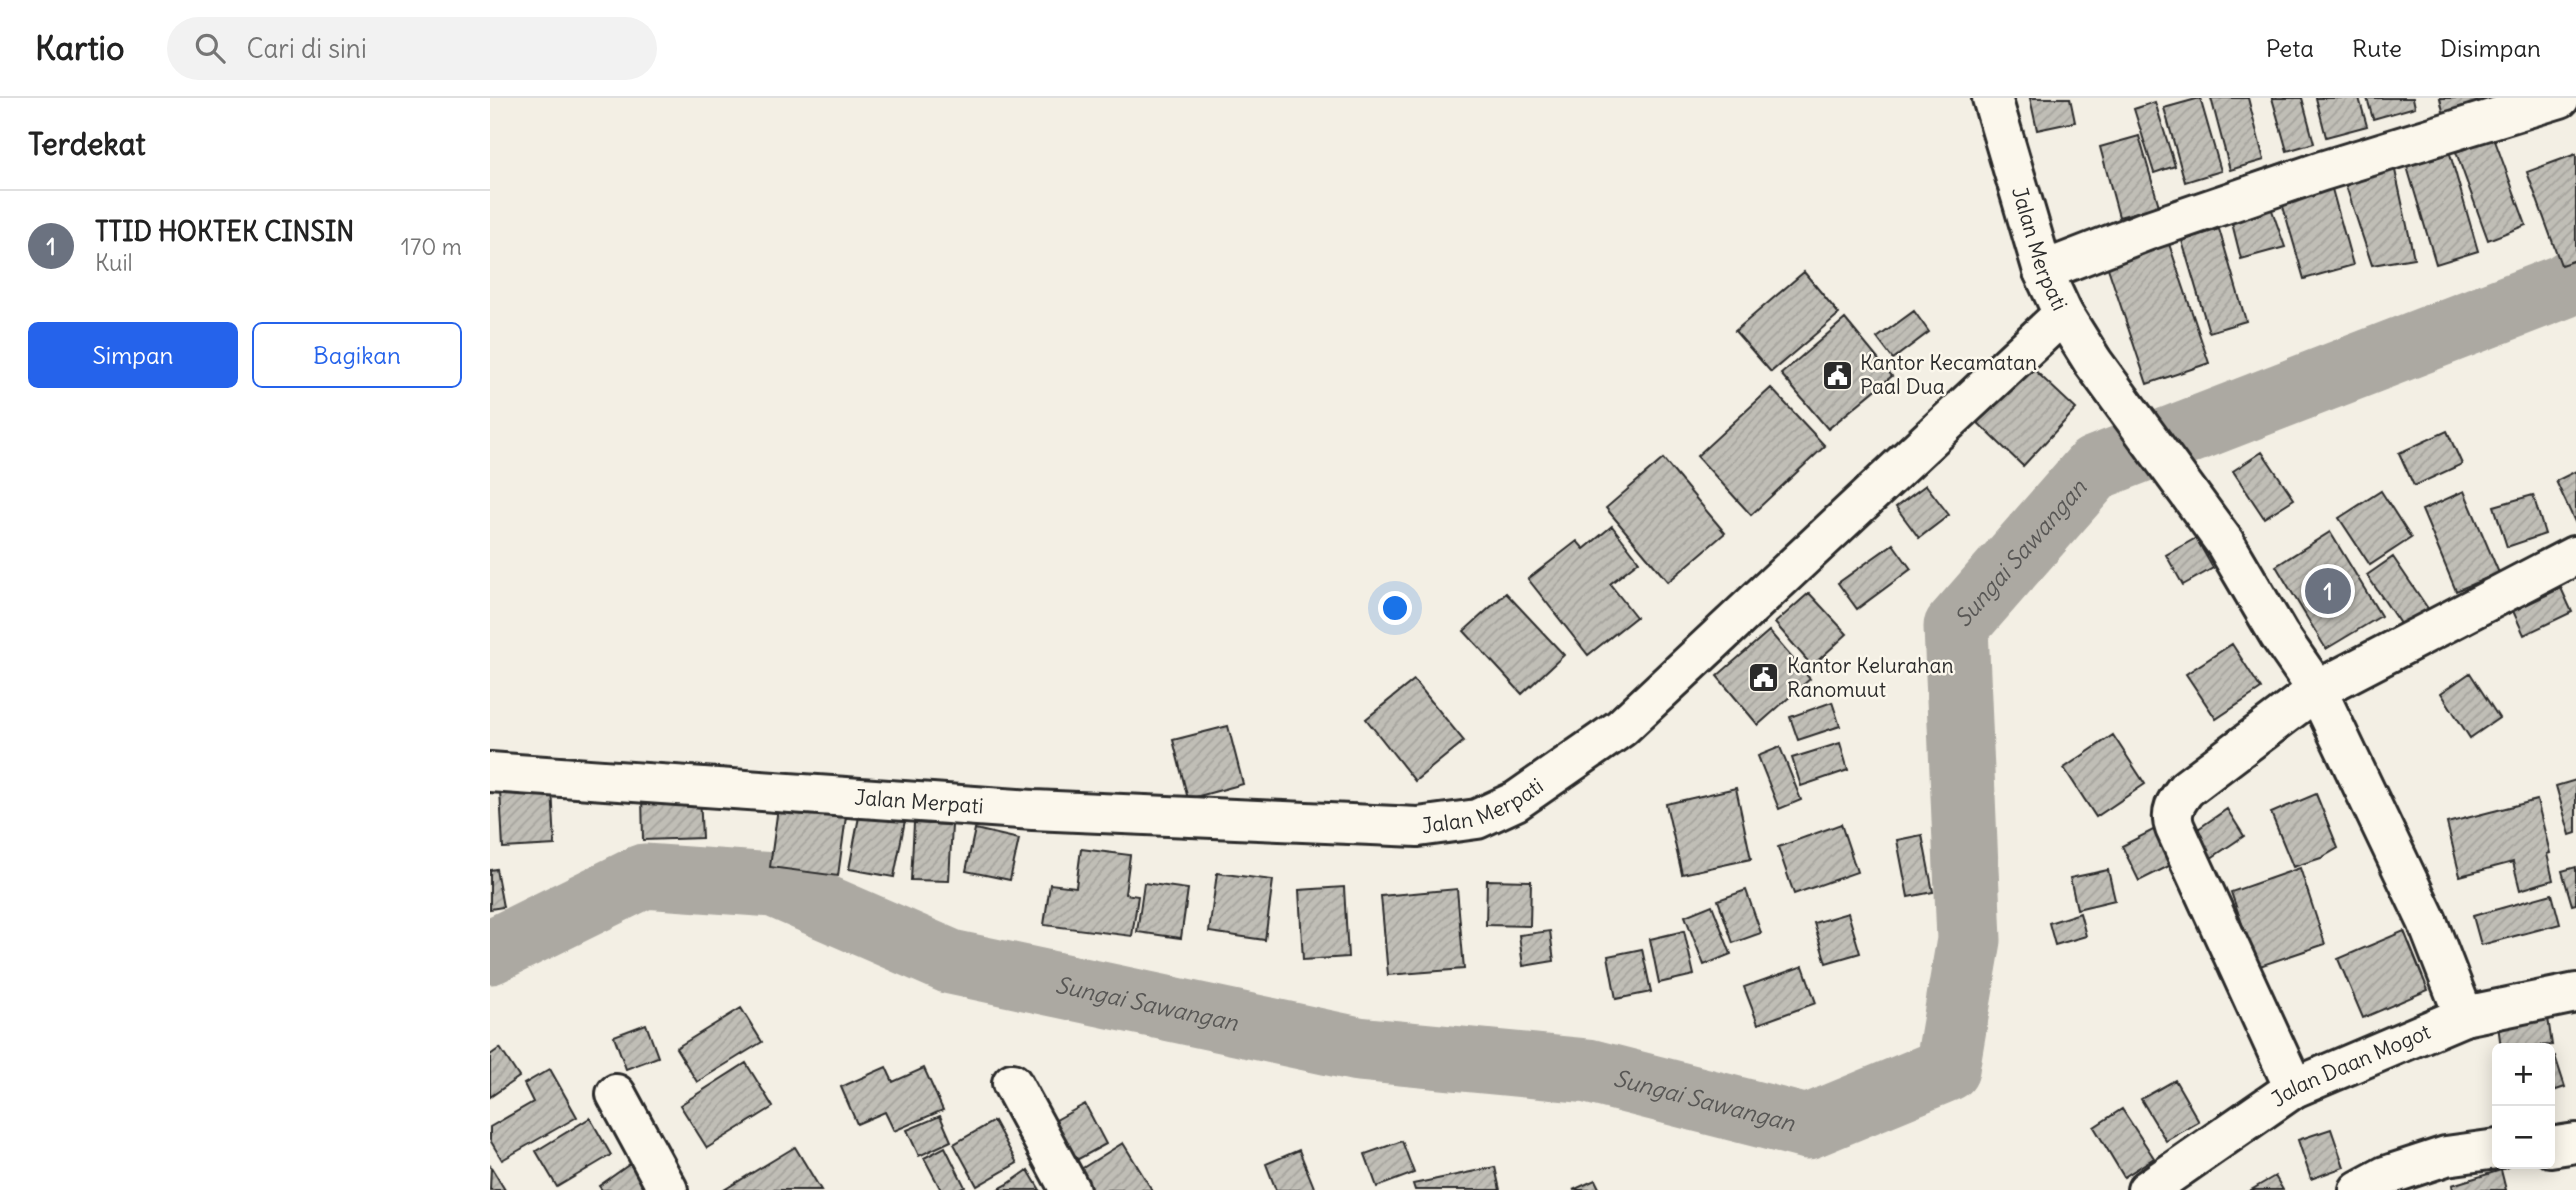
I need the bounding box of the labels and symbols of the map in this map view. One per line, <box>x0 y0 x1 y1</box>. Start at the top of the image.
street label: Jalan Merpati <box>2006 184 2073 315</box>
place label: Kantor Kecamatan Paal Dua <box>1860 349 2037 400</box>
public building icon: Kantor Kecamatan Paal Dua <box>1820 358 1854 392</box>
water label: Sungai Sawangan <box>1948 473 2093 632</box>
pin: 1 <box>2305 565 2351 617</box>
your location <box>1378 591 1412 625</box>
place label: Kantor Kelurahan Ranomuut <box>1787 652 1954 703</box>
public building icon: Kantor Kelurahan Ranomuut <box>1747 661 1781 695</box>
street label: Jalan Merpati <box>1420 772 1548 839</box>
street label: Jalan Merpati <box>854 784 984 819</box>
water label: Sungai Sawangan <box>1053 970 1241 1037</box>
street label: Jalan Daan Mogot <box>2266 1018 2434 1113</box>
water label: Sungai Sawangan <box>1610 1063 1798 1137</box>

